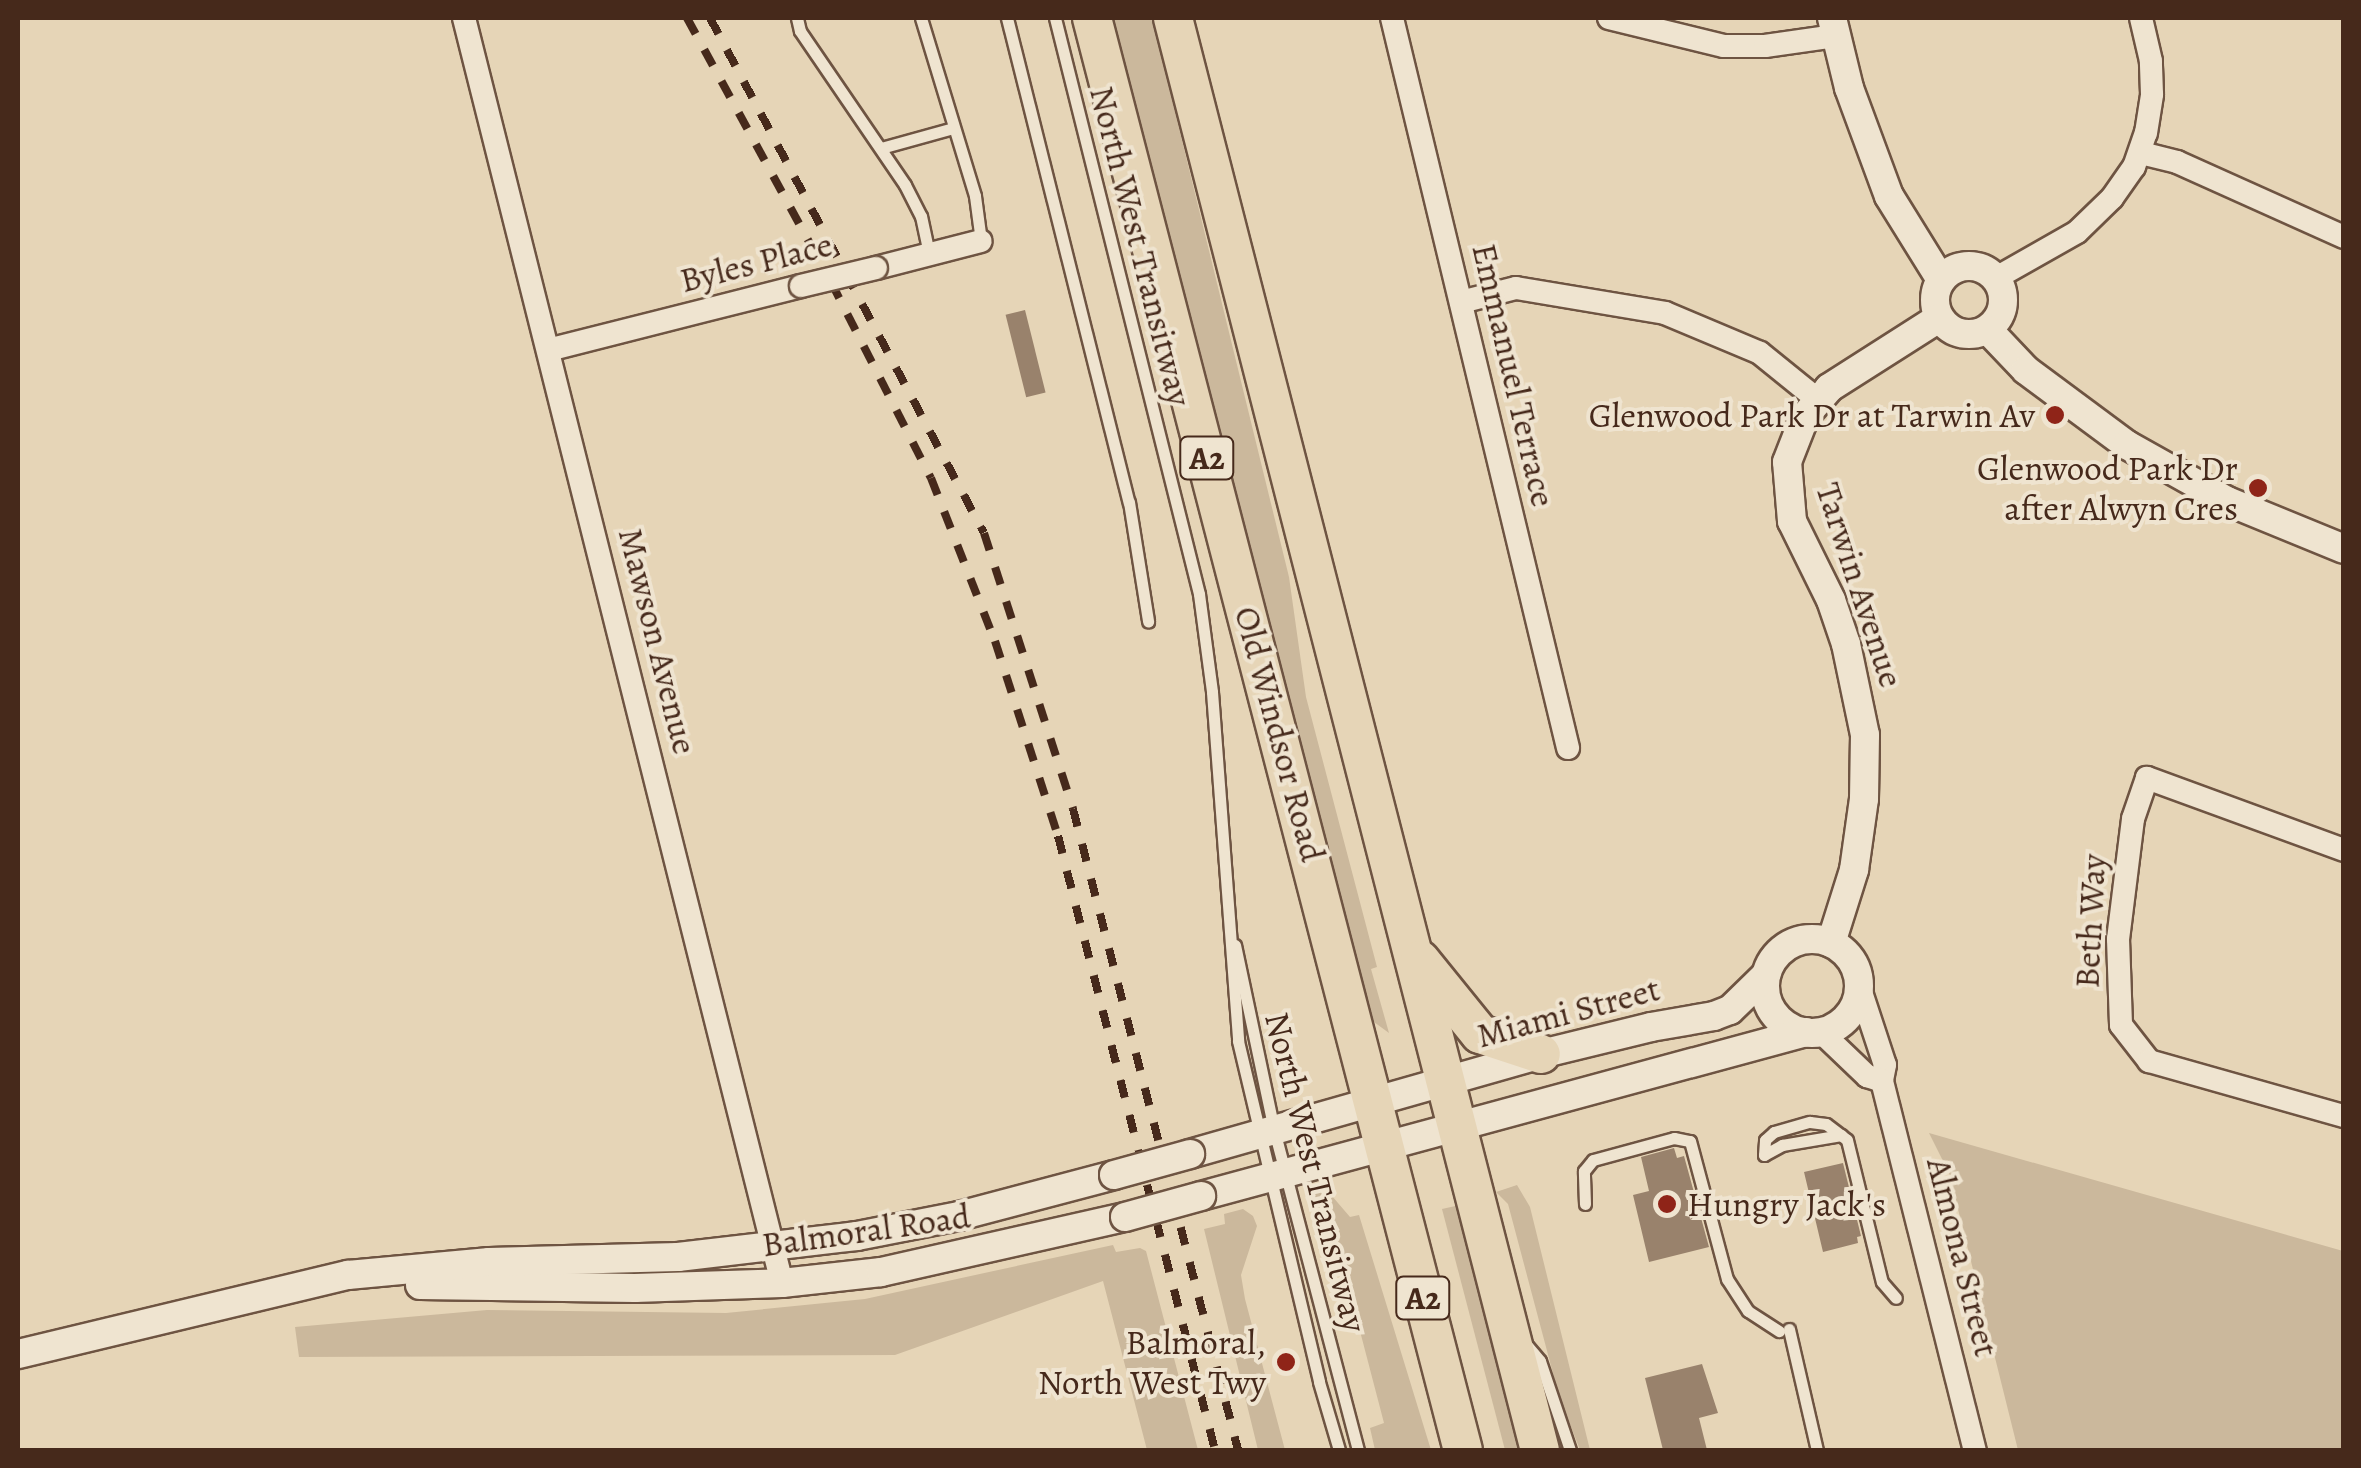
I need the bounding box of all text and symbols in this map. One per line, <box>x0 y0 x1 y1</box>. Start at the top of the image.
street label: North West Transitway <box>1081 82 1201 410</box>
street label: Byles Place <box>675 223 837 301</box>
street label: Emmanuel Terrace <box>1463 239 1565 511</box>
place label: Glenwood Park Dr at Tarwin Av <box>1589 394 2035 436</box>
marker: Glenwood Park Dr at Tarwin Av <box>2044 404 2066 426</box>
road number: A2 <box>1177 431 1237 485</box>
place label: Glenwood Park Dr after Alwyn Cres <box>1977 447 2238 529</box>
street label: Tarwin Avenue <box>1807 477 1913 693</box>
marker: Glenwood Park Dr after Alwyn Cres <box>2247 477 2269 499</box>
street label: Mawson Avenue <box>610 524 706 758</box>
street label: Old Windsor Road <box>1226 602 1334 866</box>
street label: Beth Way <box>2066 853 2114 989</box>
street label: Miami Street <box>1472 967 1664 1057</box>
street label: North West Transitway <box>1256 1008 1376 1336</box>
street label: Almona Street <box>1918 1153 2008 1361</box>
place label: Hungry Jack's <box>1687 1183 1886 1225</box>
marker: Hungry Jack's <box>1656 1193 1678 1215</box>
street label: Balmoral Road <box>759 1195 973 1265</box>
road number: A2 <box>1393 1271 1453 1325</box>
place label: Balmoral, North West Twy <box>1038 1321 1266 1403</box>
marker: Balmoral, North West Twy <box>1275 1351 1297 1373</box>

